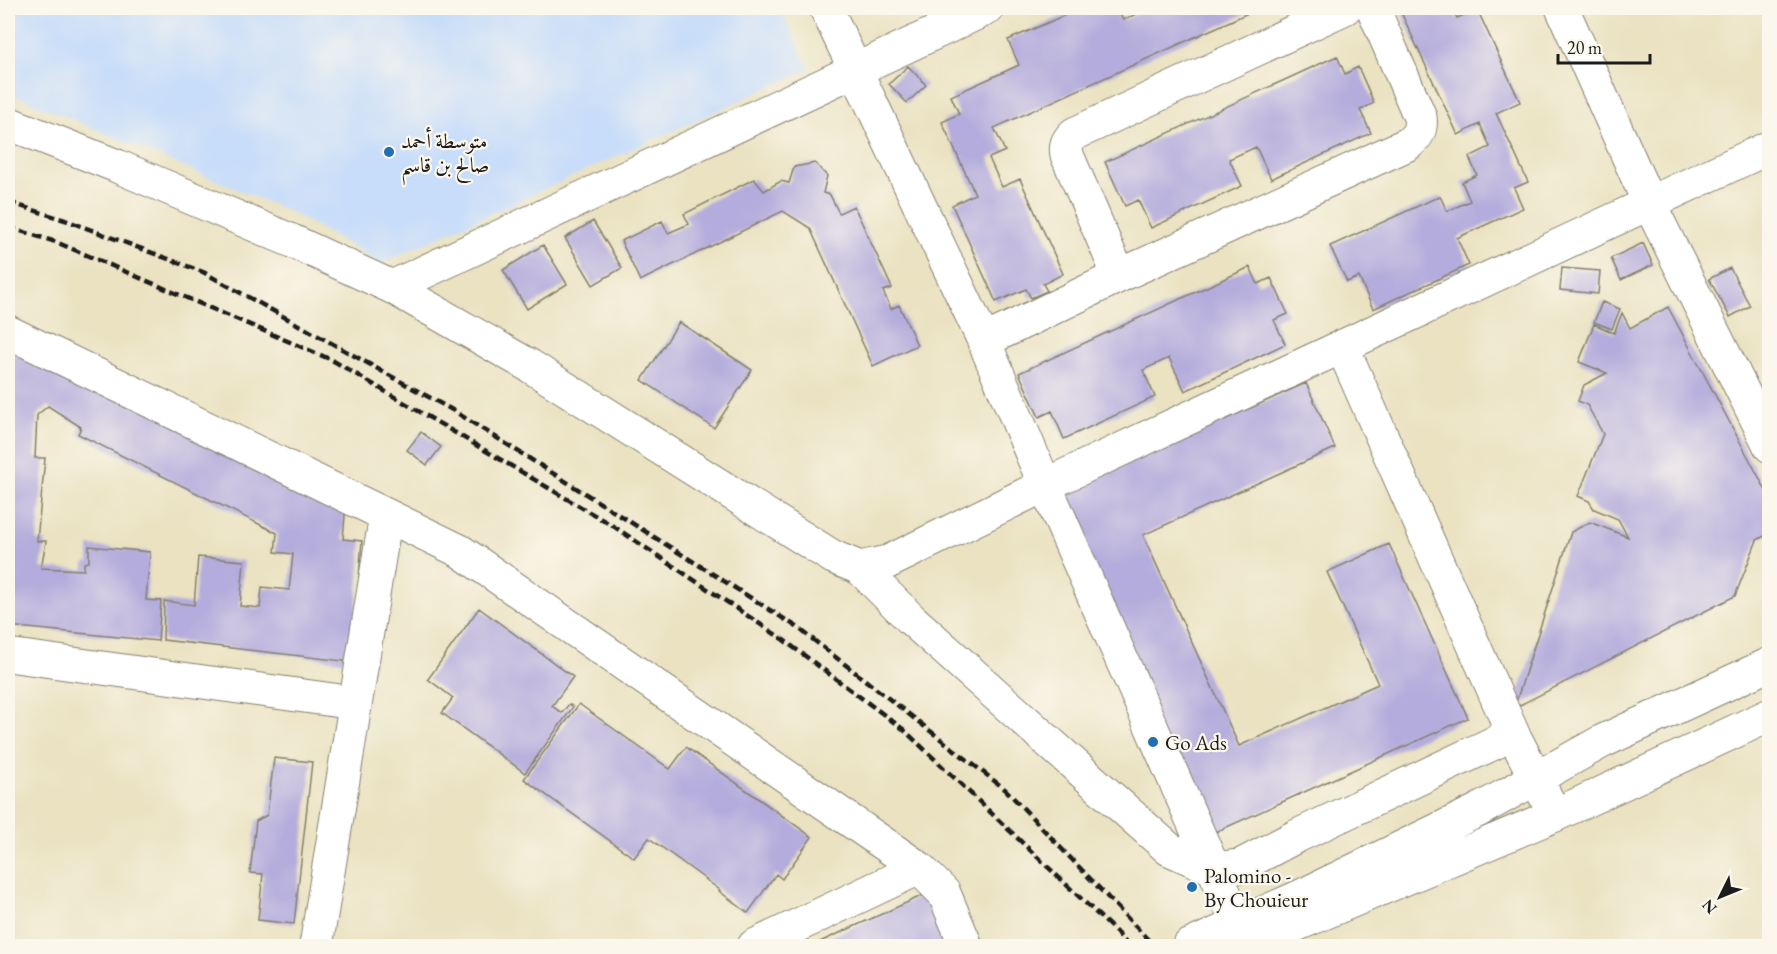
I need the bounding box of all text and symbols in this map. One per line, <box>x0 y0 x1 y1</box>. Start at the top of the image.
scale bar <box>1558 27 1650 65</box>
text: 20 m <box>1567 36 1602 59</box>
place label: متوسطة أحمد صالح بن قاسم <box>401 126 489 186</box>
marker: متوسطة أحمد صالح بن قاسم <box>382 145 396 159</box>
place label: Go Ads <box>1165 729 1227 756</box>
marker: Go Ads <box>1146 735 1160 749</box>
place label: Palomino - By Chouieur <box>1204 862 1308 913</box>
north arrow <box>1690 867 1750 927</box>
marker: Palomino - By Chouieur <box>1185 880 1199 894</box>
text: N <box>1697 895 1721 919</box>

